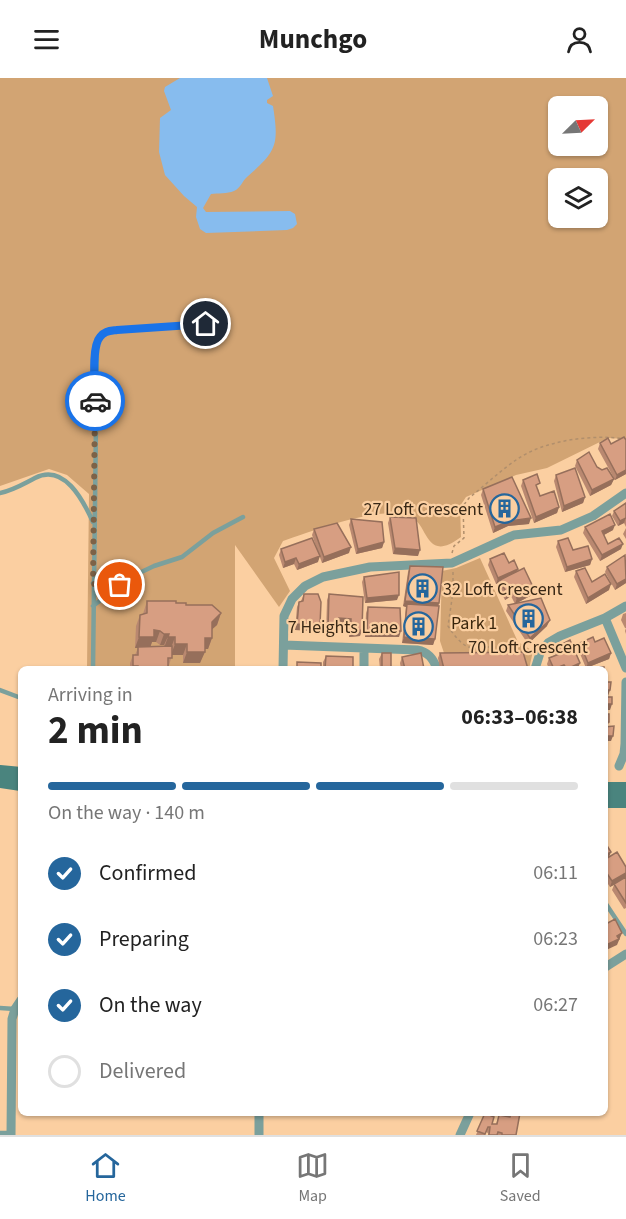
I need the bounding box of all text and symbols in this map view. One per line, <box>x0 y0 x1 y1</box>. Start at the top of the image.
text: Munchgo <box>259 20 367 59</box>
icon: menu <box>30 23 63 56</box>
icon: person <box>563 23 596 56</box>
north arrow <box>548 96 608 156</box>
map controls <box>548 96 608 228</box>
button: layers <box>548 168 608 228</box>
pin <box>180 298 231 349</box>
icon: home <box>189 307 222 340</box>
courier <box>65 371 125 431</box>
icon: car <box>79 385 112 418</box>
building icon: 27 Loft Crescent <box>488 493 520 525</box>
place label: 27 Loft Crescent <box>363 497 483 522</box>
pin <box>94 559 145 610</box>
icon: bag <box>103 568 136 601</box>
building icon: 32 Loft Crescent <box>406 573 438 605</box>
place label: 32 Loft Crescent <box>443 577 563 602</box>
building icon: 70 Loft Crescent <box>512 602 544 634</box>
building icon: 7 Heights Lane <box>403 611 435 643</box>
park label: Park 1 <box>451 611 497 636</box>
place label: 7 Heights Lane <box>288 615 398 640</box>
place label: 70 Loft Crescent <box>468 635 588 660</box>
text: Arriving in <box>48 681 133 709</box>
text: 06:33–06:38 <box>461 701 578 733</box>
text: 2 min <box>48 703 143 759</box>
text: On the way · 140 m <box>48 799 205 827</box>
icon: check <box>48 857 81 890</box>
text: Confirmed <box>99 857 196 889</box>
text: 06:11 <box>533 859 578 887</box>
icon: check <box>48 923 81 956</box>
text: Preparing <box>99 923 189 955</box>
text: 06:23 <box>533 925 578 953</box>
icon: check <box>48 989 81 1022</box>
text: On the way <box>99 989 202 1021</box>
text: 06:27 <box>533 991 578 1019</box>
text: Delivered <box>99 1055 186 1087</box>
tab: Home <box>85 1149 126 1207</box>
tab: Map <box>296 1149 329 1207</box>
tab: Saved <box>500 1149 541 1207</box>

